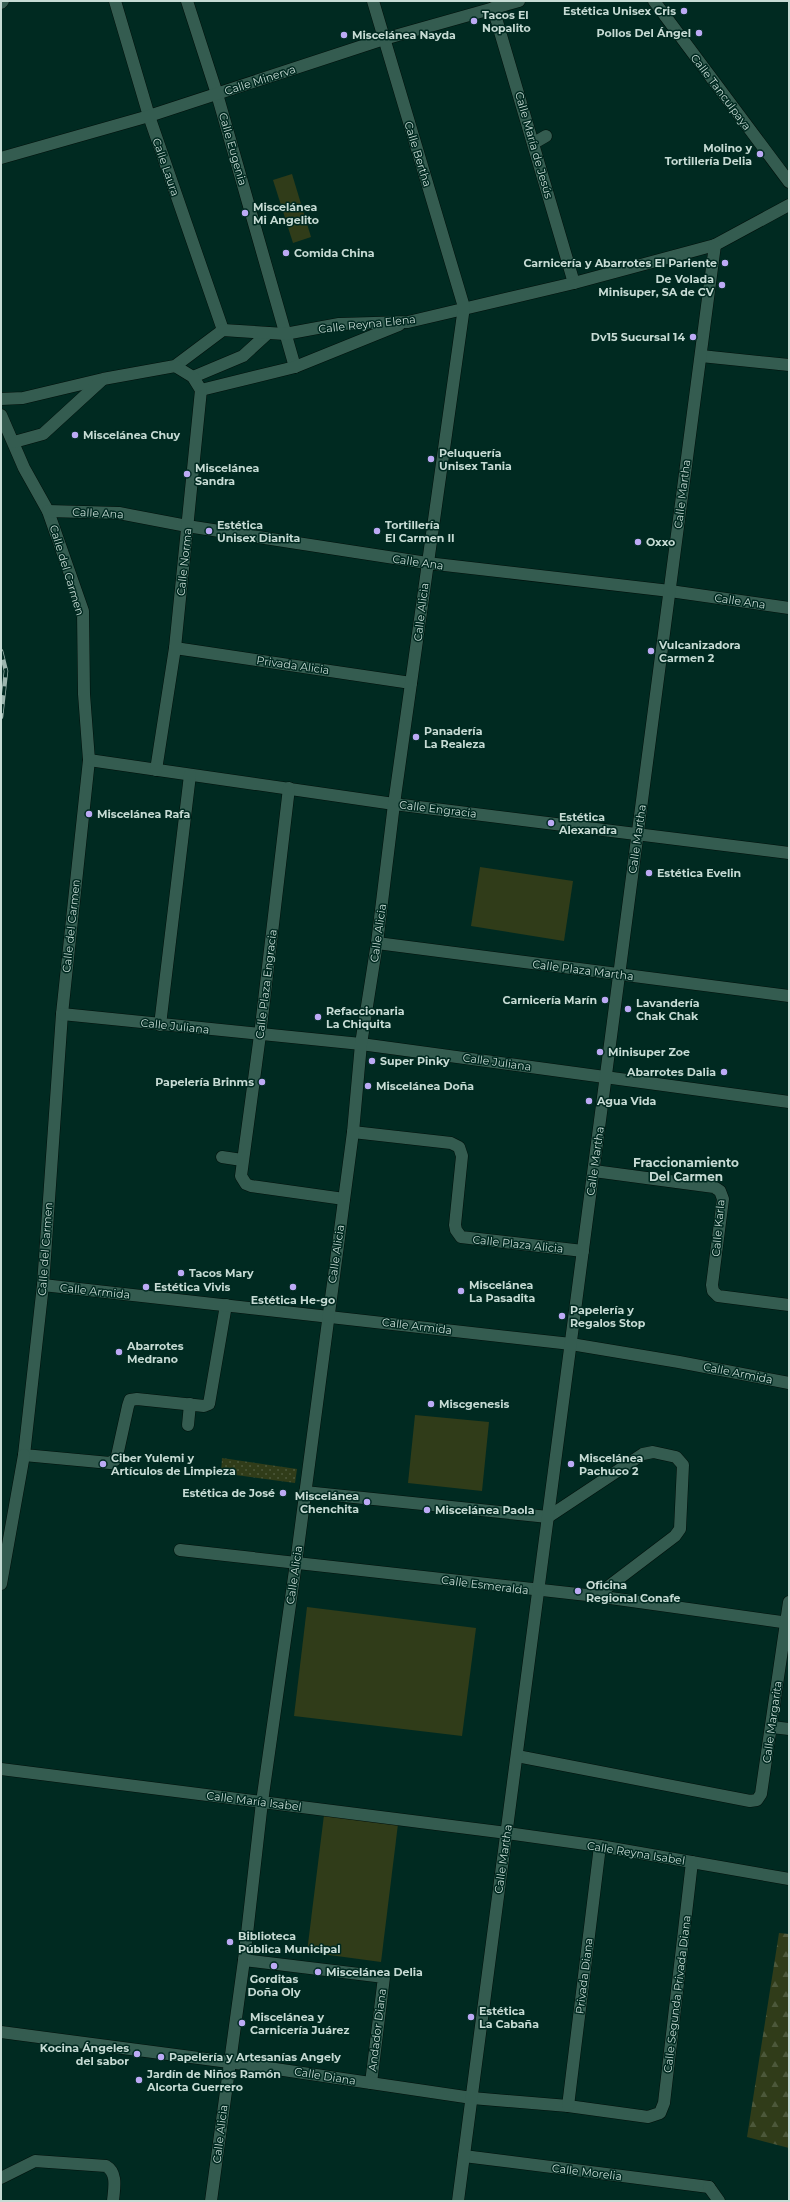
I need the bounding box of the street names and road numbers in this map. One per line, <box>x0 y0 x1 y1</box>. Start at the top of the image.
street label: Calle Tanculpaya <box>688 51 754 133</box>
street label: Calle Minerva <box>223 62 297 98</box>
street label: Calle María de Jesús <box>512 90 556 201</box>
street label: Calle Eugenia <box>216 111 250 187</box>
street label: Calle Bertha <box>401 120 435 188</box>
street label: Calle Laura <box>150 136 182 198</box>
street label: Calle Reyna Elena <box>318 312 416 336</box>
street label: Calle Martha <box>671 459 693 529</box>
street label: Calle Ana <box>72 505 124 521</box>
street label: Calle del Carmen <box>47 523 87 617</box>
street label: Calle Norma <box>173 527 195 597</box>
street label: Calle Ana <box>392 551 444 573</box>
street label: Calle Alicia <box>410 582 432 642</box>
street label: Calle Ana <box>714 590 766 612</box>
street label: Privada Alicia <box>256 653 330 677</box>
street label: Calle Engracia <box>398 797 478 821</box>
street label: Calle Martha <box>625 804 649 874</box>
street label: Calle del Carmen <box>59 879 83 973</box>
street label: Calle Alicia <box>367 903 389 963</box>
street label: Calle Plaza Engracia <box>252 928 280 1040</box>
street label: Calle Plaza Martha <box>532 957 634 983</box>
street label: Calle Juliana <box>140 1015 210 1037</box>
street label: Calle Juliana <box>462 1050 532 1074</box>
street label: Calle Martha <box>583 1126 607 1196</box>
street label: Calle Karla <box>709 1199 727 1257</box>
street label: Calle del Carmen <box>35 1202 55 1296</box>
street label: Calle Alicia <box>325 1224 347 1284</box>
street label: Calle Plaza Alicia <box>472 1232 564 1256</box>
street label: Calle Armida <box>59 1280 131 1302</box>
street label: Calle Armida <box>381 1315 453 1337</box>
street label: Calle Armida <box>702 1359 774 1387</box>
street label: Calle Alicia <box>283 1545 305 1605</box>
street label: Calle Esmeralda <box>440 1573 530 1597</box>
street label: Calle Margarita <box>759 1680 785 1764</box>
street label: Calle María Isabel <box>206 1788 302 1814</box>
street label: Calle Martha <box>491 1824 515 1894</box>
street label: Calle Reyna Isabel <box>586 1838 686 1868</box>
street label: Calle Segunda Privada Diana <box>660 1914 694 2074</box>
street label: Privada Diana <box>572 1937 596 2015</box>
street label: Andador Diana <box>365 1988 389 2072</box>
street label: Calle Diana <box>293 2064 357 2088</box>
street label: Calle Alicia <box>209 2104 231 2164</box>
street label: Calle Morelia <box>551 2161 623 2183</box>

